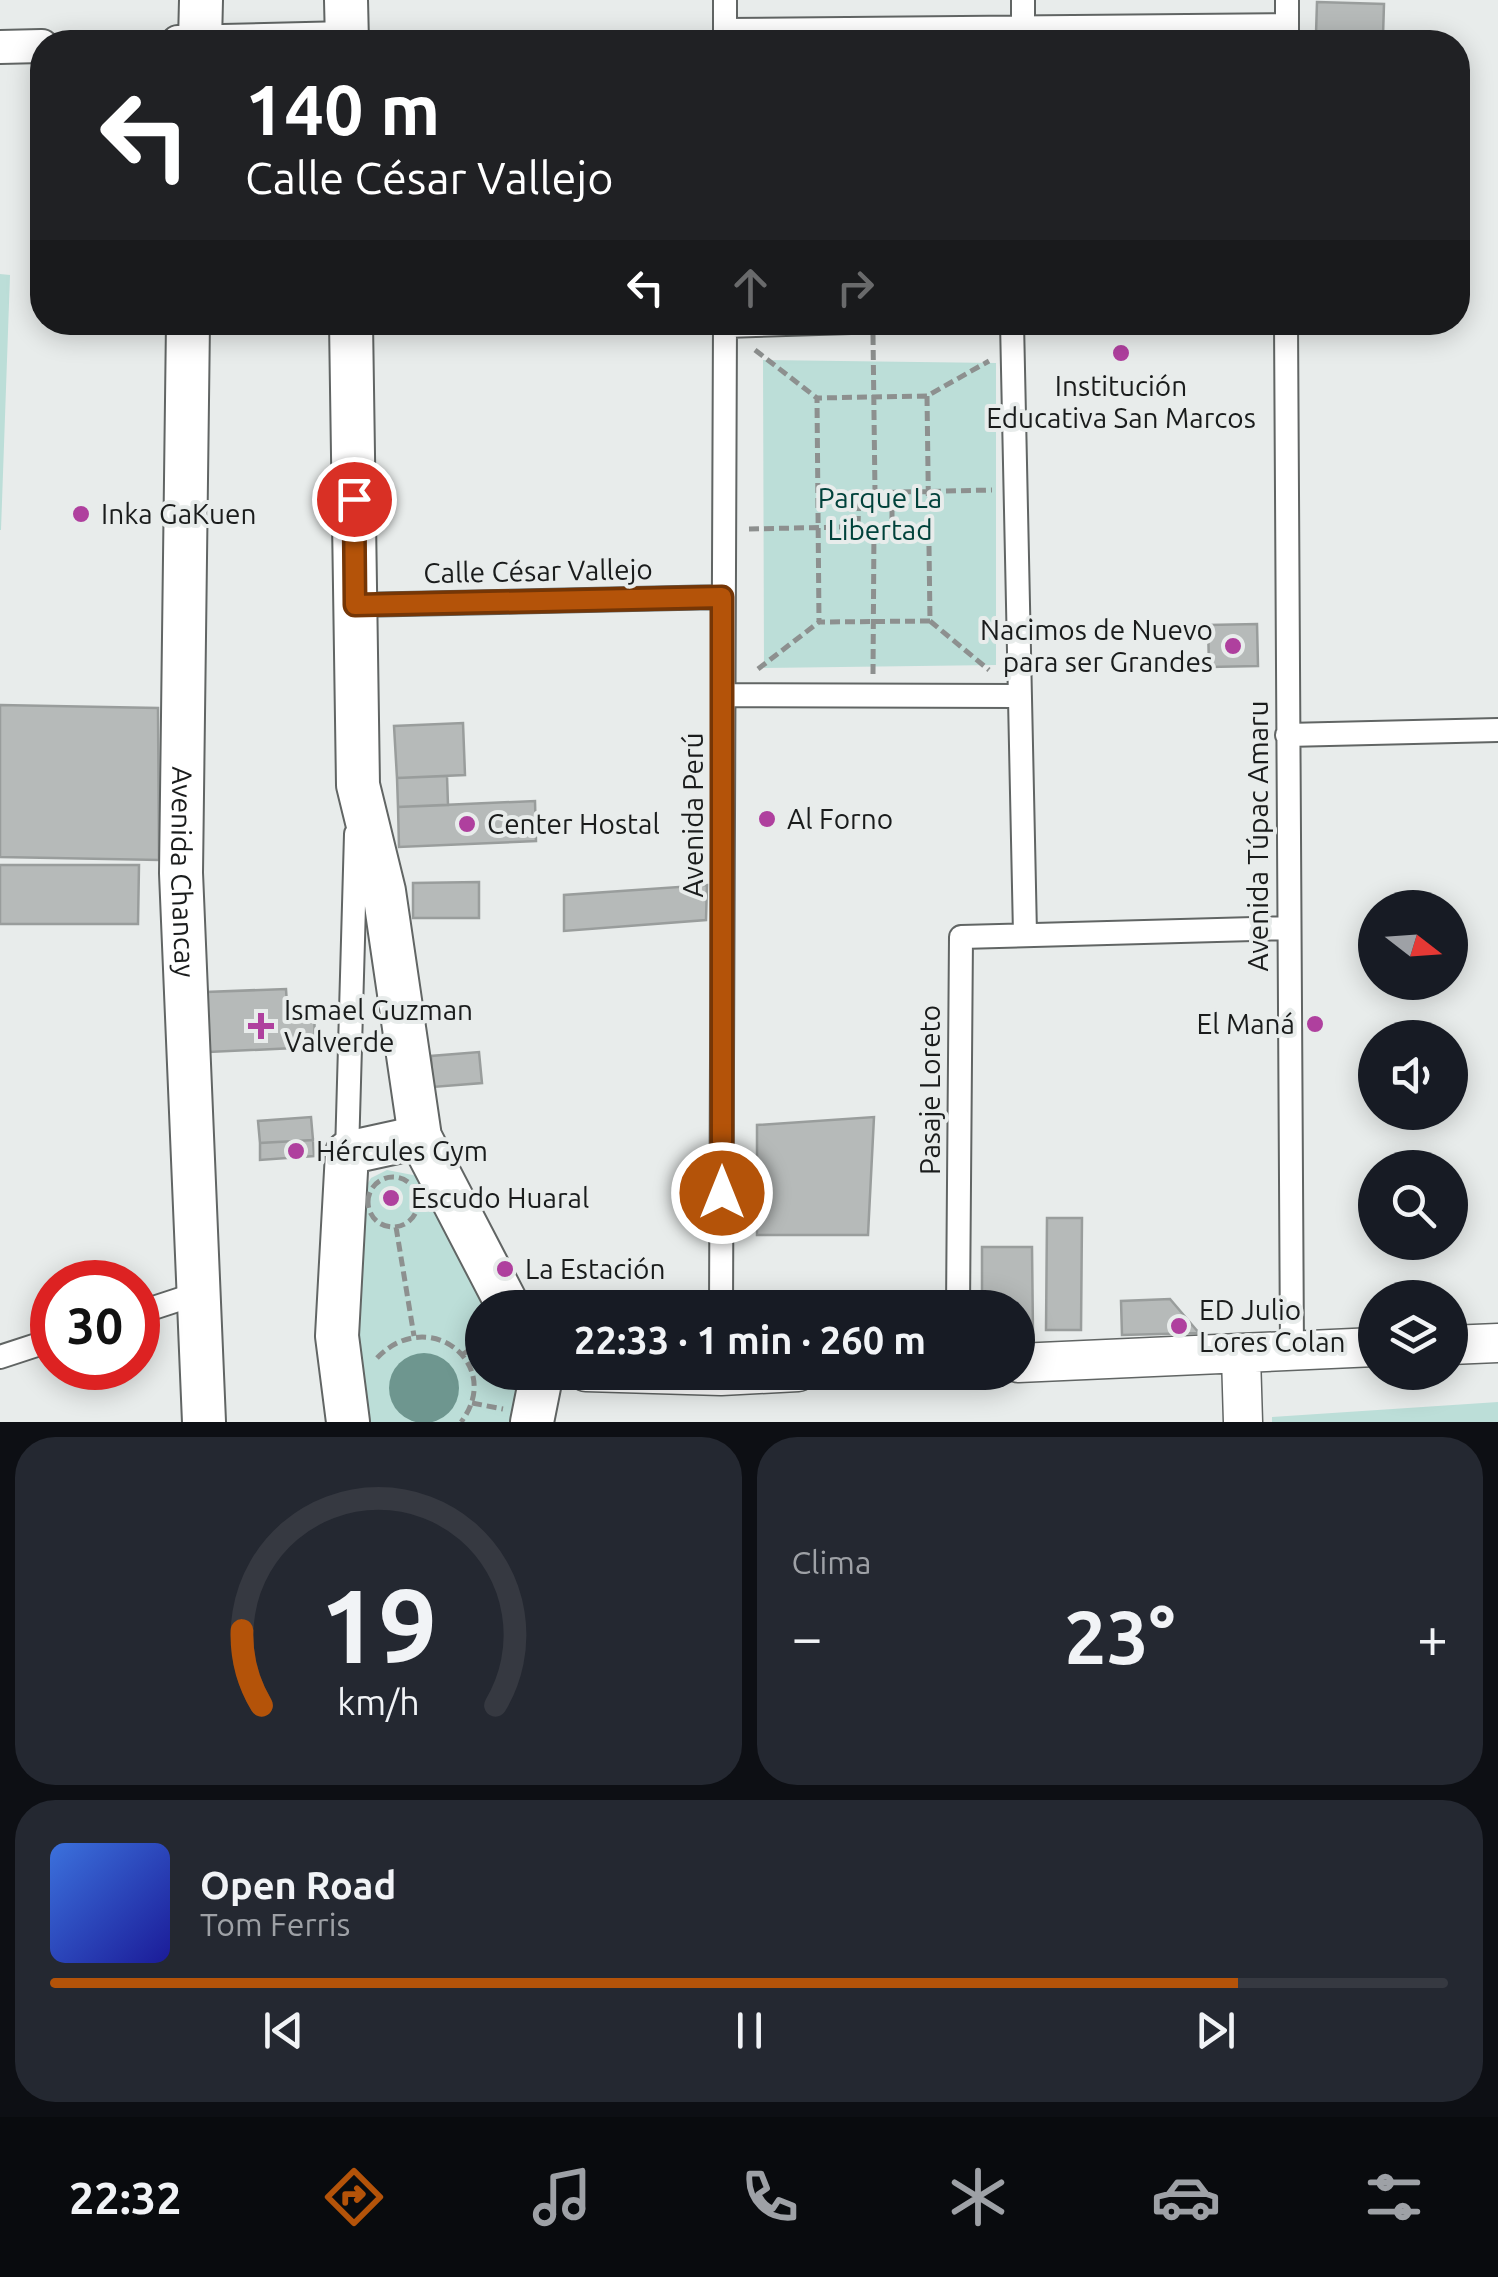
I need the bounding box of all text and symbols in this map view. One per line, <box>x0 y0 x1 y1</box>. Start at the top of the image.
icon: left <box>80 70 210 200</box>
text: 140 m <box>245 70 440 148</box>
text: Calle César Vallejo <box>245 152 614 203</box>
icon: left <box>618 260 673 315</box>
icon: ahead <box>723 260 778 315</box>
icon: right <box>828 260 883 315</box>
marker: Institución Educativa San Marcos <box>1110 342 1132 364</box>
place label: Institución Educativa San Marcos <box>986 370 1256 433</box>
pin <box>312 457 397 542</box>
icon: arrive <box>327 472 382 527</box>
park label: Parque La Libertad <box>818 482 942 545</box>
place label: Inka GaKuen <box>101 498 256 529</box>
marker: Inka GaKuen <box>70 503 92 525</box>
street label: Calle César Vallejo <box>423 553 653 588</box>
place label: Nacimos de Nuevo para ser Grandes <box>980 614 1213 677</box>
marker: Nacimos de Nuevo para ser Grandes <box>1222 635 1244 657</box>
street label: Avenida Túpac Amaru <box>1242 700 1273 972</box>
street label: Avenida Perú <box>677 732 708 898</box>
street label: Avenida Chancay <box>166 766 201 978</box>
place label: Al Forno <box>787 803 893 834</box>
place label: Center Hostal <box>487 808 660 839</box>
marker: Al Forno <box>756 808 778 830</box>
marker: Center Hostal <box>456 813 478 835</box>
north arrow <box>1358 890 1468 1000</box>
map controls <box>1358 890 1468 1390</box>
place label: Ismael Guzman Valverde <box>284 994 473 1057</box>
street label: Pasaje Loreto <box>914 1005 945 1175</box>
place label: El Maná <box>1196 1008 1295 1039</box>
marker: Ismael Guzman Valverde <box>248 1013 274 1039</box>
marker: El Maná <box>1304 1013 1326 1035</box>
button: sound <box>1358 1020 1468 1130</box>
place label: Hércules Gym <box>316 1135 488 1166</box>
marker: Hércules Gym <box>285 1140 307 1162</box>
position arrow <box>670 1141 774 1245</box>
button: search <box>1358 1150 1468 1260</box>
place label: Escudo Huaral <box>411 1182 589 1213</box>
marker: Escudo Huaral <box>380 1187 402 1209</box>
place label: La Estación <box>525 1253 665 1284</box>
marker: La Estación <box>494 1258 516 1280</box>
speed limit sign: 30 <box>30 1260 160 1390</box>
button: layers <box>1358 1280 1468 1390</box>
place label: ED Julio Lores Colan <box>1199 1294 1346 1357</box>
marker: ED Julio Lores Colan <box>1168 1315 1190 1337</box>
text: 22:33 · 1 min · 260 m <box>574 1319 926 1361</box>
text: Clima <box>792 1544 871 1580</box>
text: 19 <box>320 1566 437 1683</box>
text: 23° <box>1064 1594 1175 1678</box>
text: − <box>792 1606 823 1667</box>
text: + <box>1417 1606 1448 1667</box>
text: km/h <box>337 1682 420 1722</box>
text: Open Road <box>200 1864 396 1906</box>
text: Tom Ferris <box>200 1906 350 1942</box>
icon: previous <box>256 2003 311 2058</box>
icon: pause <box>722 2003 777 2058</box>
icon: next <box>1188 2003 1243 2058</box>
icon: directions <box>319 2162 389 2232</box>
icon: music <box>527 2162 597 2232</box>
icon: phone <box>735 2162 805 2232</box>
icon: climate <box>943 2162 1013 2232</box>
icon: car <box>1151 2162 1221 2232</box>
icon: filters <box>1359 2162 1429 2232</box>
text: 22:32 <box>69 2172 182 2223</box>

